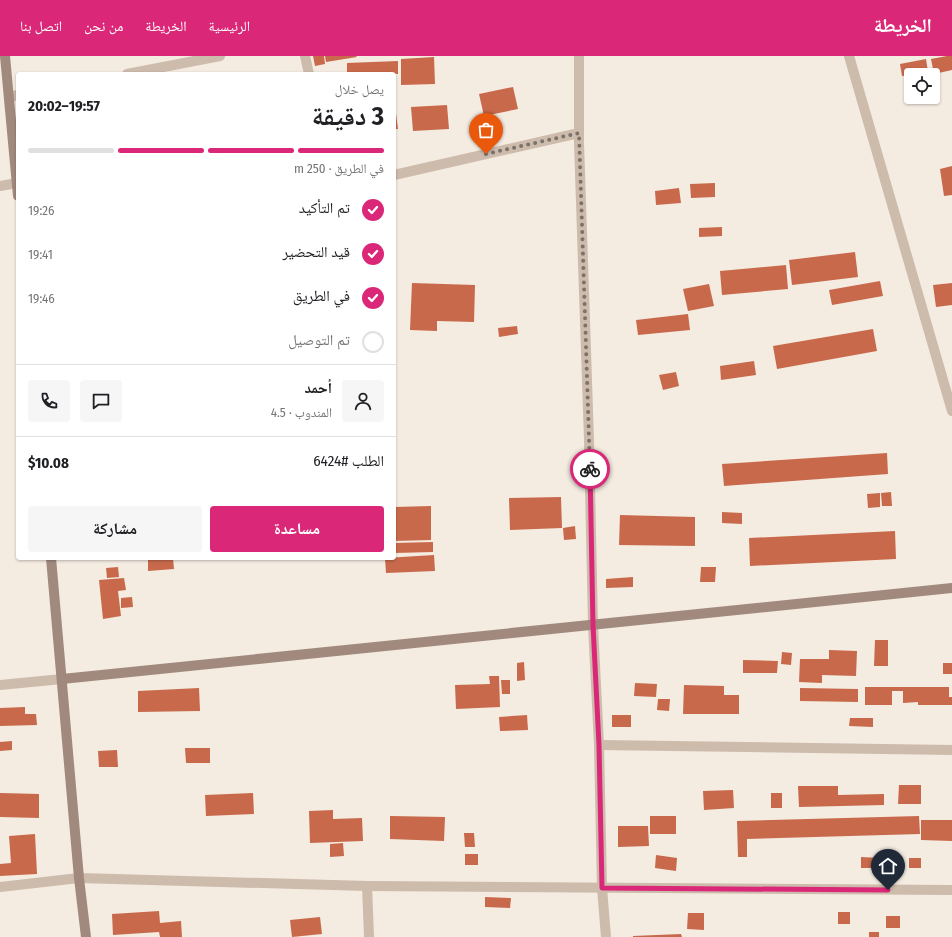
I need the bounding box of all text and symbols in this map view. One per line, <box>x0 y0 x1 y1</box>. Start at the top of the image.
text: الخريطة <box>874 14 932 37</box>
text: اتصل بنا <box>20 18 62 35</box>
text: من نحن <box>84 18 123 35</box>
text: الخريطة <box>145 18 187 35</box>
text: الرئيسية <box>209 18 250 35</box>
map controls <box>904 68 940 104</box>
button: locate <box>904 68 940 104</box>
text: يصل خلال <box>335 82 384 97</box>
text: 19:57–20:02 <box>28 97 100 115</box>
text: 3 دقيقة <box>312 101 384 132</box>
pin <box>469 113 503 154</box>
icon: bag <box>475 119 497 141</box>
text: في الطريق · 250 m <box>294 161 384 176</box>
text: تم التأكيد <box>299 199 350 217</box>
icon: check <box>362 199 384 221</box>
text: 19:26 <box>28 203 54 218</box>
text: قيد التحضير <box>282 243 350 261</box>
icon: check <box>362 243 384 265</box>
text: 19:41 <box>28 247 53 262</box>
text: في الطريق <box>293 287 350 305</box>
icon: check <box>362 287 384 309</box>
text: 19:46 <box>28 291 55 306</box>
text: تم التوصيل <box>288 331 350 349</box>
text: أحمد <box>305 379 332 397</box>
button: phone <box>28 380 70 422</box>
button: chat <box>80 380 122 422</box>
button: person <box>342 380 384 422</box>
text: المندوب · 4.5 <box>271 405 332 420</box>
courier <box>570 449 610 489</box>
text: الطلب #6424 <box>313 452 384 470</box>
text: $10.08 <box>28 454 69 472</box>
icon: bike <box>579 458 601 480</box>
button: مشاركة <box>28 506 202 552</box>
button: مساعدة <box>210 506 384 552</box>
pin <box>871 849 905 890</box>
icon: home <box>877 855 899 877</box>

